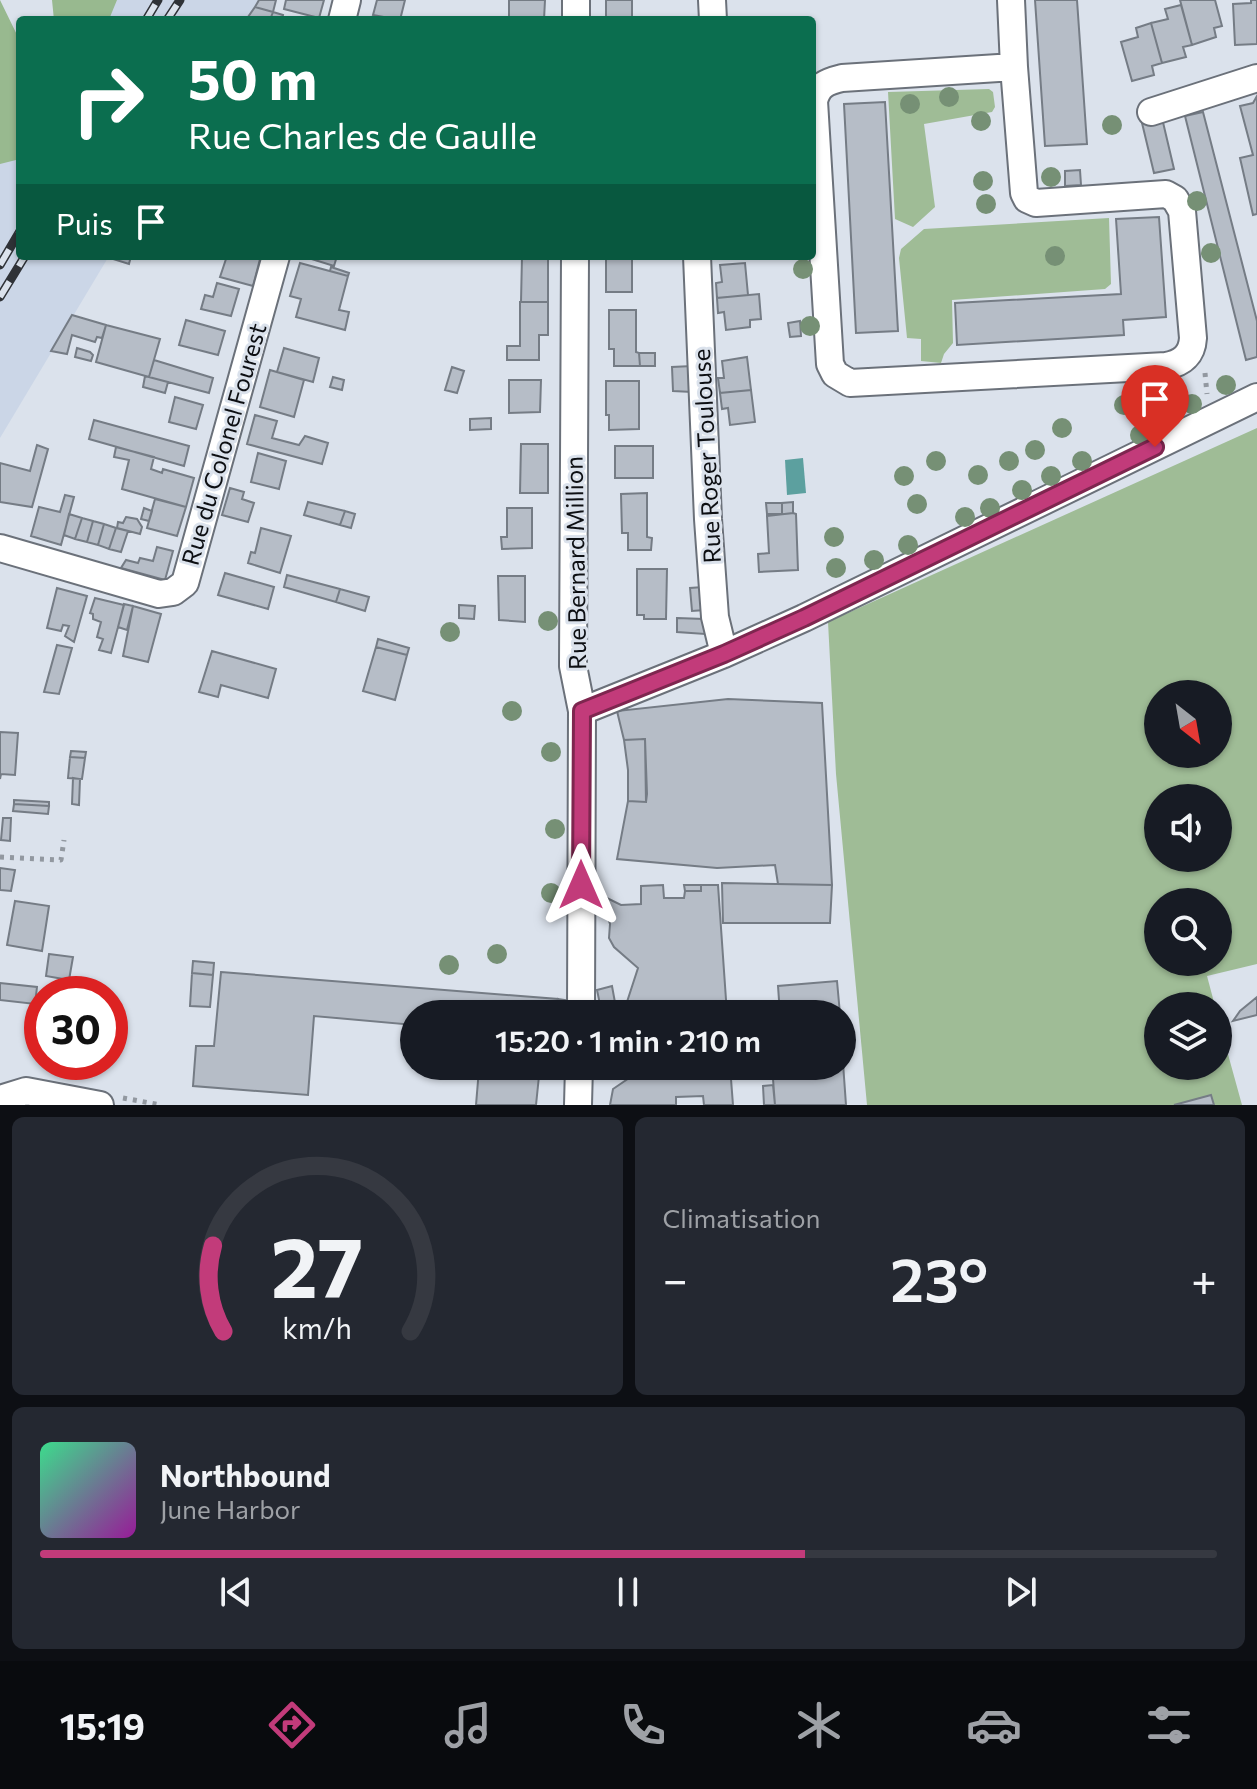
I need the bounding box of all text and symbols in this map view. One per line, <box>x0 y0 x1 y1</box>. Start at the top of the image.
text: 50 m <box>188 43 317 112</box>
icon: right <box>56 48 160 152</box>
text: Rue Charles de Gaulle <box>188 112 537 156</box>
icon: arrive <box>129 200 173 244</box>
text: Puis <box>56 204 113 241</box>
street label: Rue du Colonel Fourest <box>175 320 271 568</box>
street label: Rue Roger Toulouse <box>686 348 726 564</box>
pin <box>1121 365 1189 447</box>
icon: arrive <box>1133 377 1177 421</box>
street label: Rue Bernard Million <box>559 456 591 670</box>
north arrow <box>1144 680 1232 768</box>
map controls <box>1144 680 1232 1080</box>
button: sound <box>1144 784 1232 872</box>
position arrow <box>539 843 623 927</box>
button: search <box>1144 888 1232 976</box>
speed limit sign: 30 <box>24 976 128 1080</box>
button: layers <box>1144 992 1232 1080</box>
text: 15:20 · 1 min · 210 m <box>495 1021 761 1058</box>
text: Climatisation <box>663 1202 820 1233</box>
text: 27 <box>271 1213 364 1315</box>
text: 23° <box>890 1241 988 1314</box>
text: − <box>663 1251 688 1305</box>
text: + <box>1191 1251 1217 1305</box>
text: km/h <box>282 1310 352 1345</box>
text: Northbound <box>160 1456 331 1493</box>
text: June Harbor <box>160 1493 300 1524</box>
icon: previous <box>214 1570 258 1614</box>
icon: pause <box>606 1570 650 1614</box>
icon: next <box>999 1570 1043 1614</box>
icon: directions <box>264 1697 320 1753</box>
icon: music <box>440 1697 496 1753</box>
icon: phone <box>615 1697 671 1753</box>
icon: climate <box>791 1697 847 1753</box>
icon: car <box>966 1697 1022 1753</box>
icon: filters <box>1141 1697 1197 1753</box>
text: 15:19 <box>60 1703 145 1747</box>

